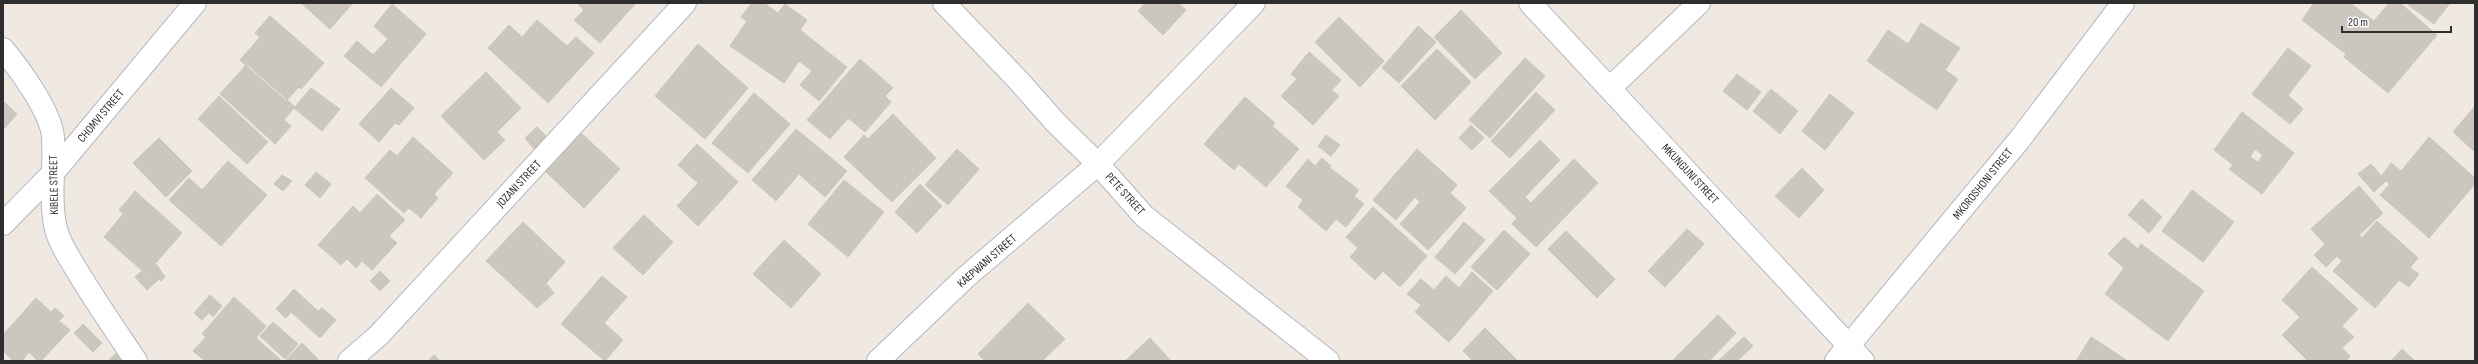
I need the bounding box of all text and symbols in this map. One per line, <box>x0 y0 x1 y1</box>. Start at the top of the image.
scale bar <box>2342 8 2451 34</box>
text: 20 m <box>2348 15 2368 30</box>
street label: CHOMVI STREET <box>74 86 128 146</box>
street label: MKUNGUNI STREET <box>1658 141 1722 207</box>
street label: MKOROSHONI STREET <box>1950 145 2016 223</box>
street label: KIBELE STREET <box>46 155 62 215</box>
street label: JOZANI STREET <box>493 157 545 211</box>
street label: PETE STREET <box>1102 170 1148 218</box>
street label: KAEPWANI STREET <box>954 231 1020 291</box>

